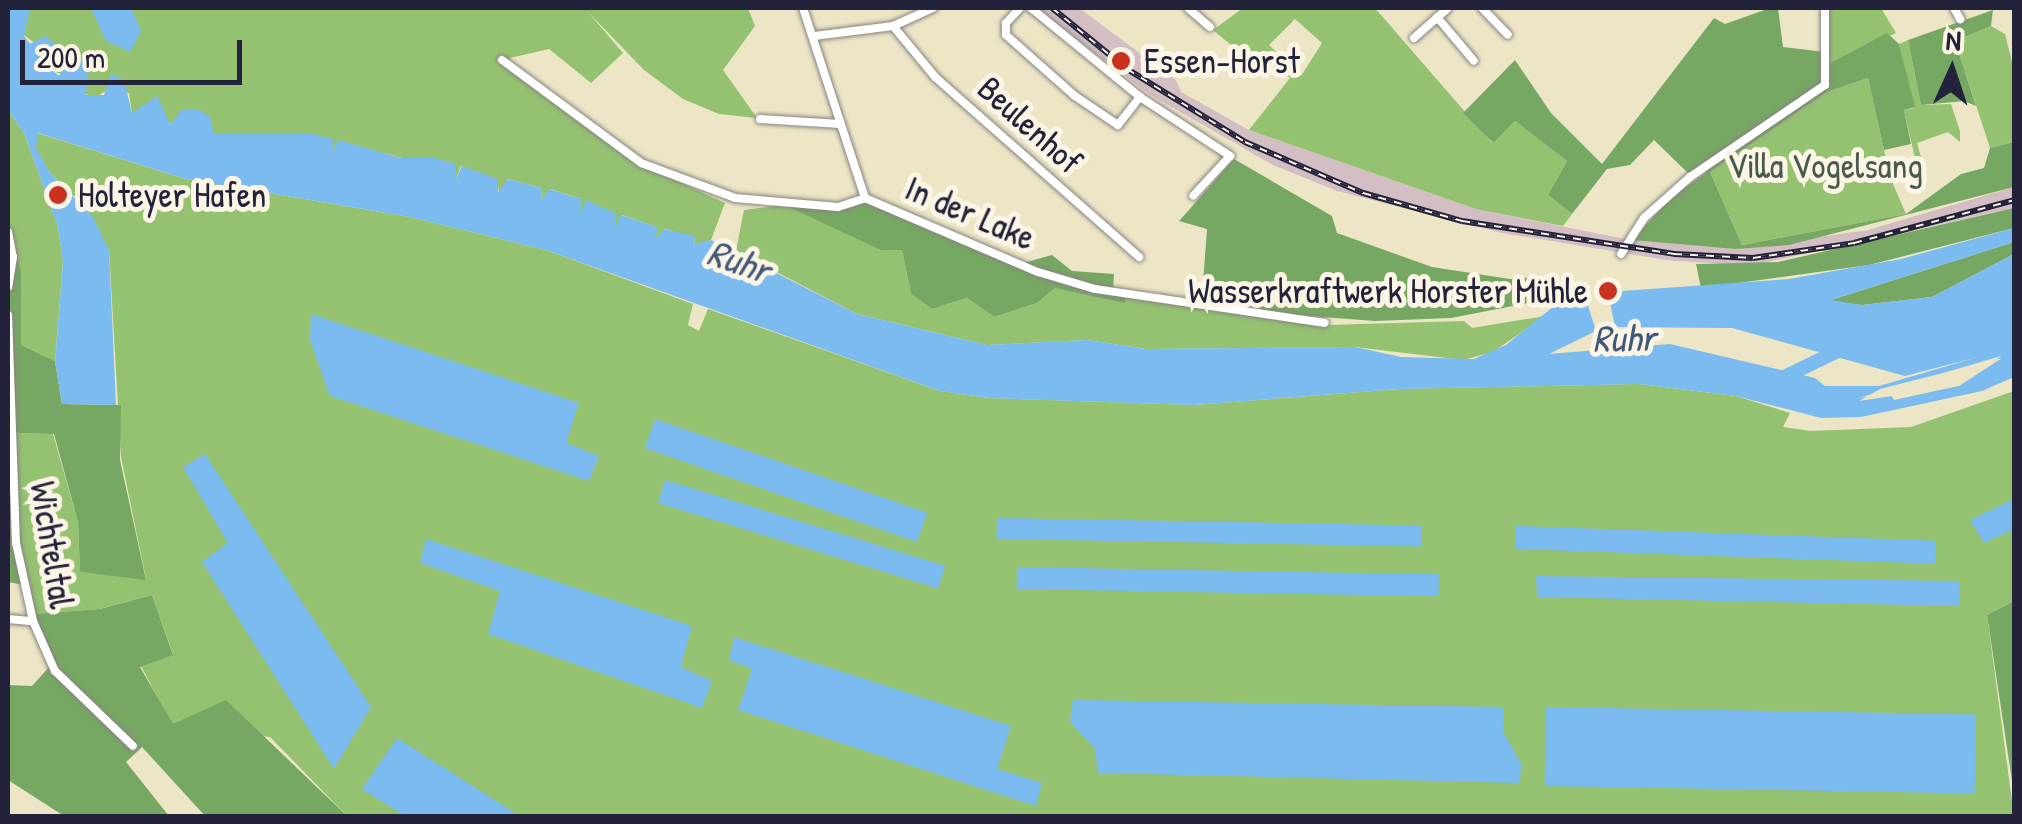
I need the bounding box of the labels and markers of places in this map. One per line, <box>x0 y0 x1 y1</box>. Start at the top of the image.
place label: Essen-Horst <box>1144 40 1300 82</box>
marker: Essen-Horst <box>1108 48 1134 74</box>
place label: Holteyer Hafen <box>78 174 266 216</box>
marker: Holteyer Hafen <box>47 184 69 206</box>
place label: Wasserkraftwerk Horster Mühle <box>1188 270 1588 312</box>
marker: Wasserkraftwerk Horster Mühle <box>1597 280 1619 302</box>

